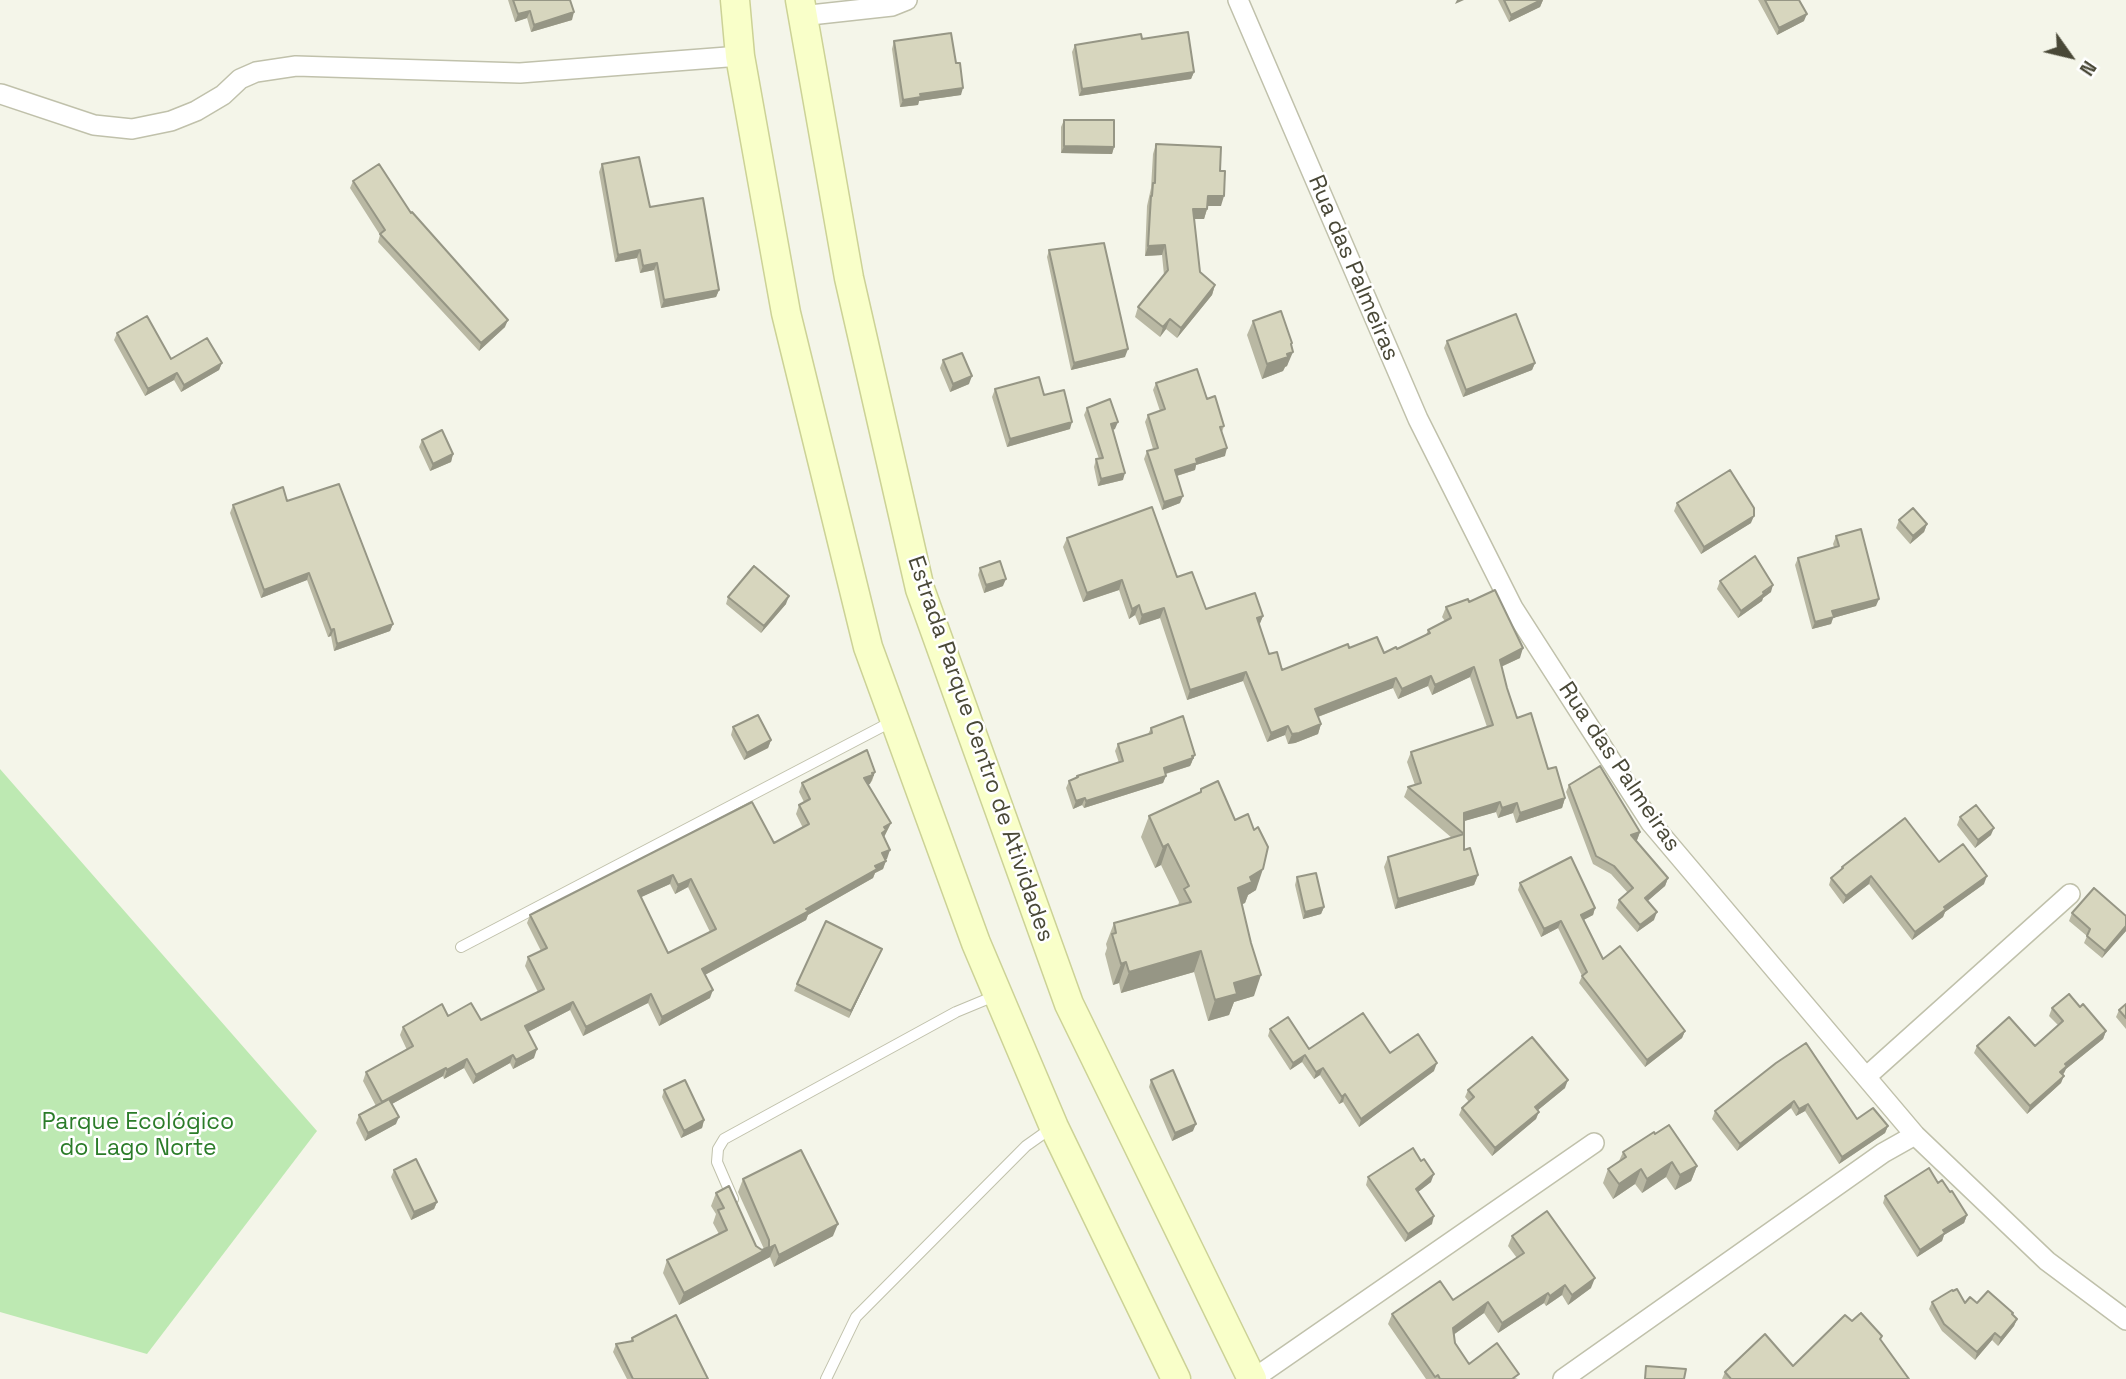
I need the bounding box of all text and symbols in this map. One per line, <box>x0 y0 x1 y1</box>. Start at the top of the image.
north arrow <box>2035 21 2105 91</box>
text: N <box>2074 56 2102 80</box>
street label: Rua das Palmeiras <box>1301 171 1405 365</box>
street label: Estrada Parque Centro de Atividades <box>901 553 1059 945</box>
street label: Rua das Palmeiras <box>1552 677 1686 857</box>
park label: Parque Ecológico do Lago Norte <box>42 1109 234 1163</box>

